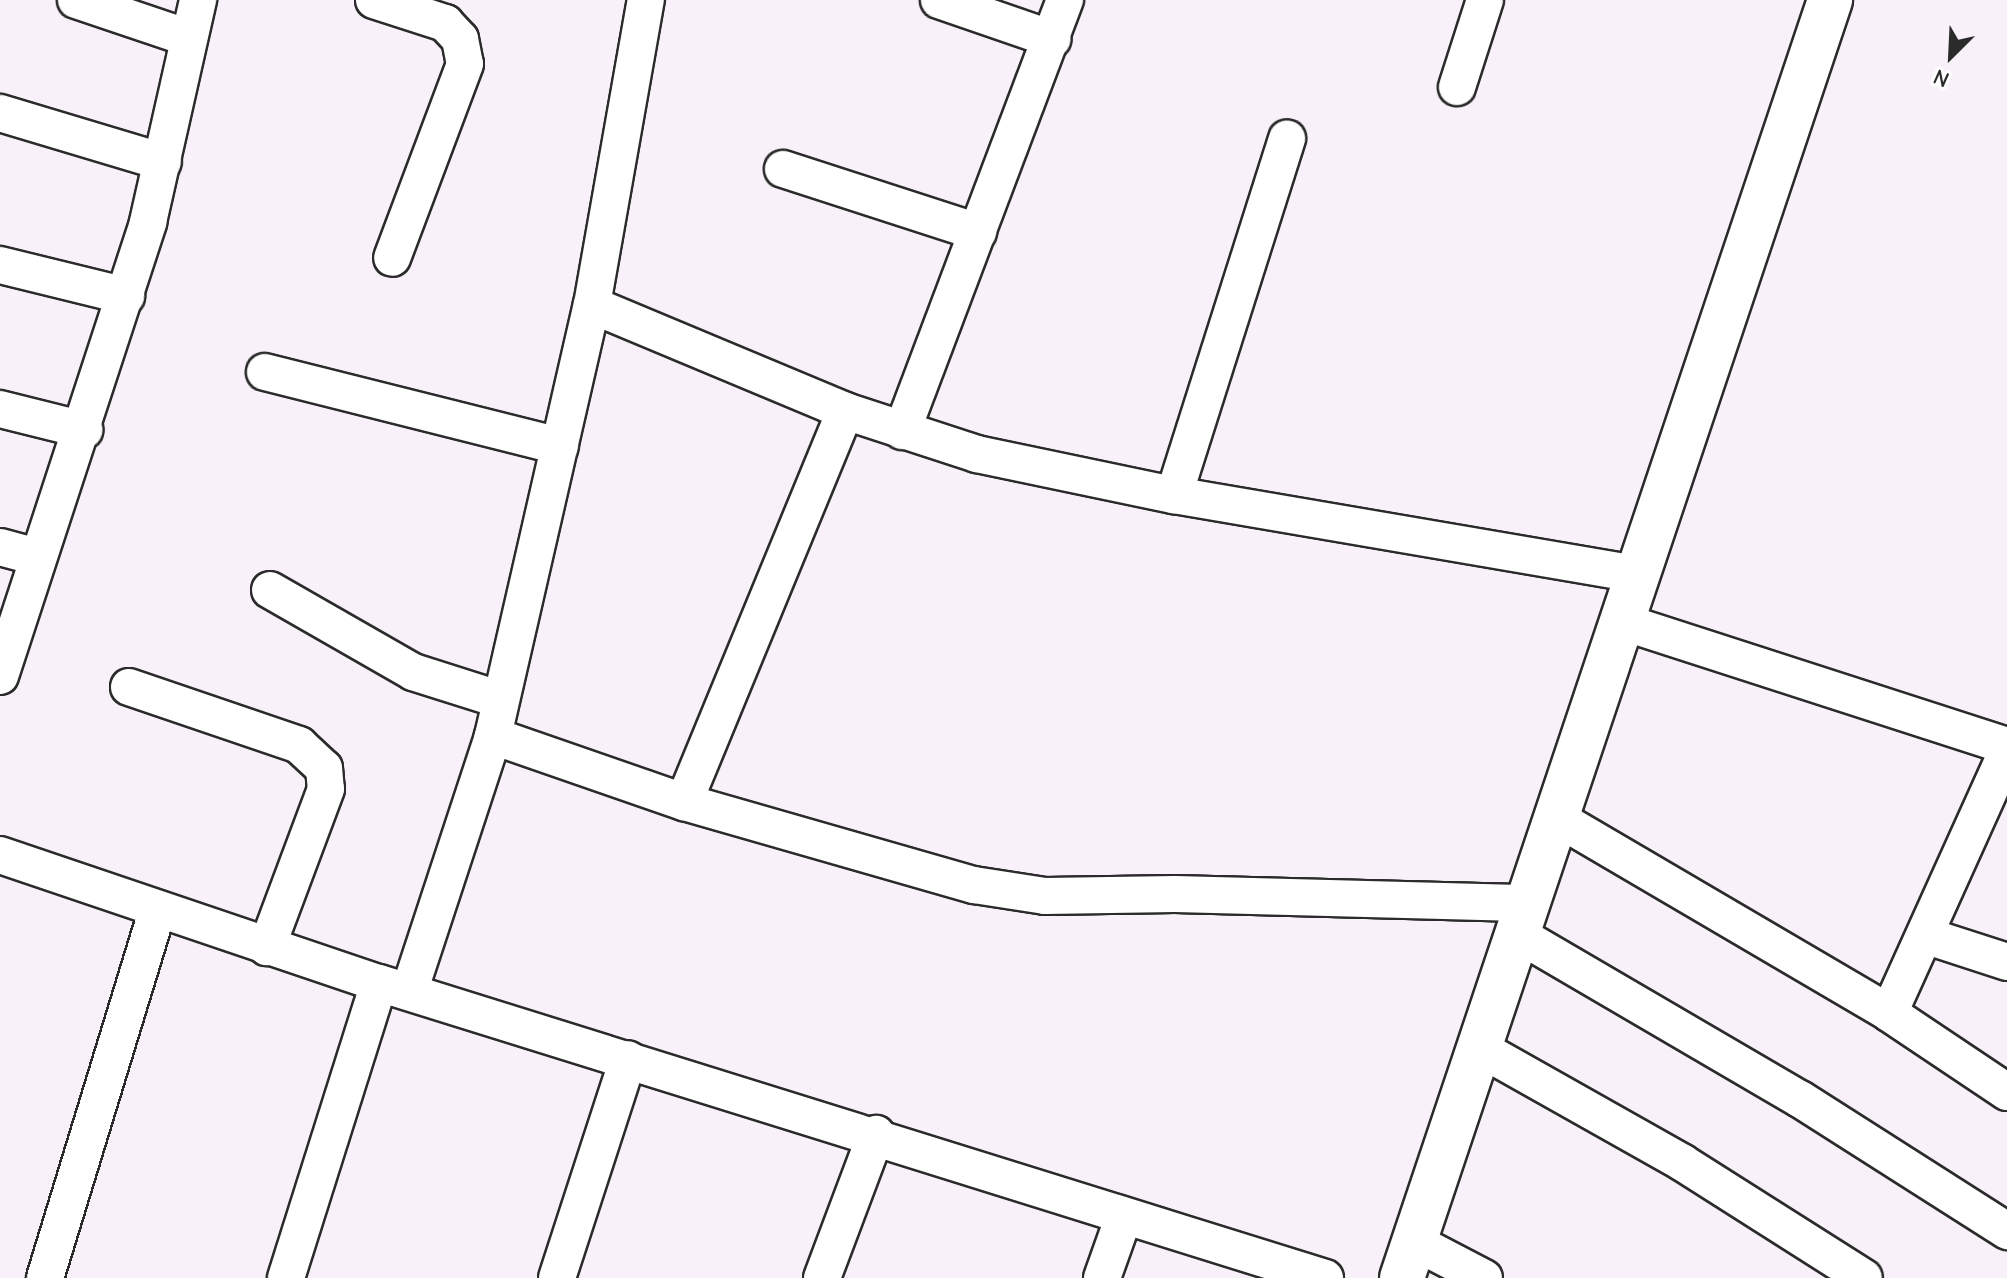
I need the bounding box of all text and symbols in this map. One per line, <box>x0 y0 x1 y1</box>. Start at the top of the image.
north arrow <box>1911 16 1991 96</box>
text: N <box>1929 63 1953 93</box>

